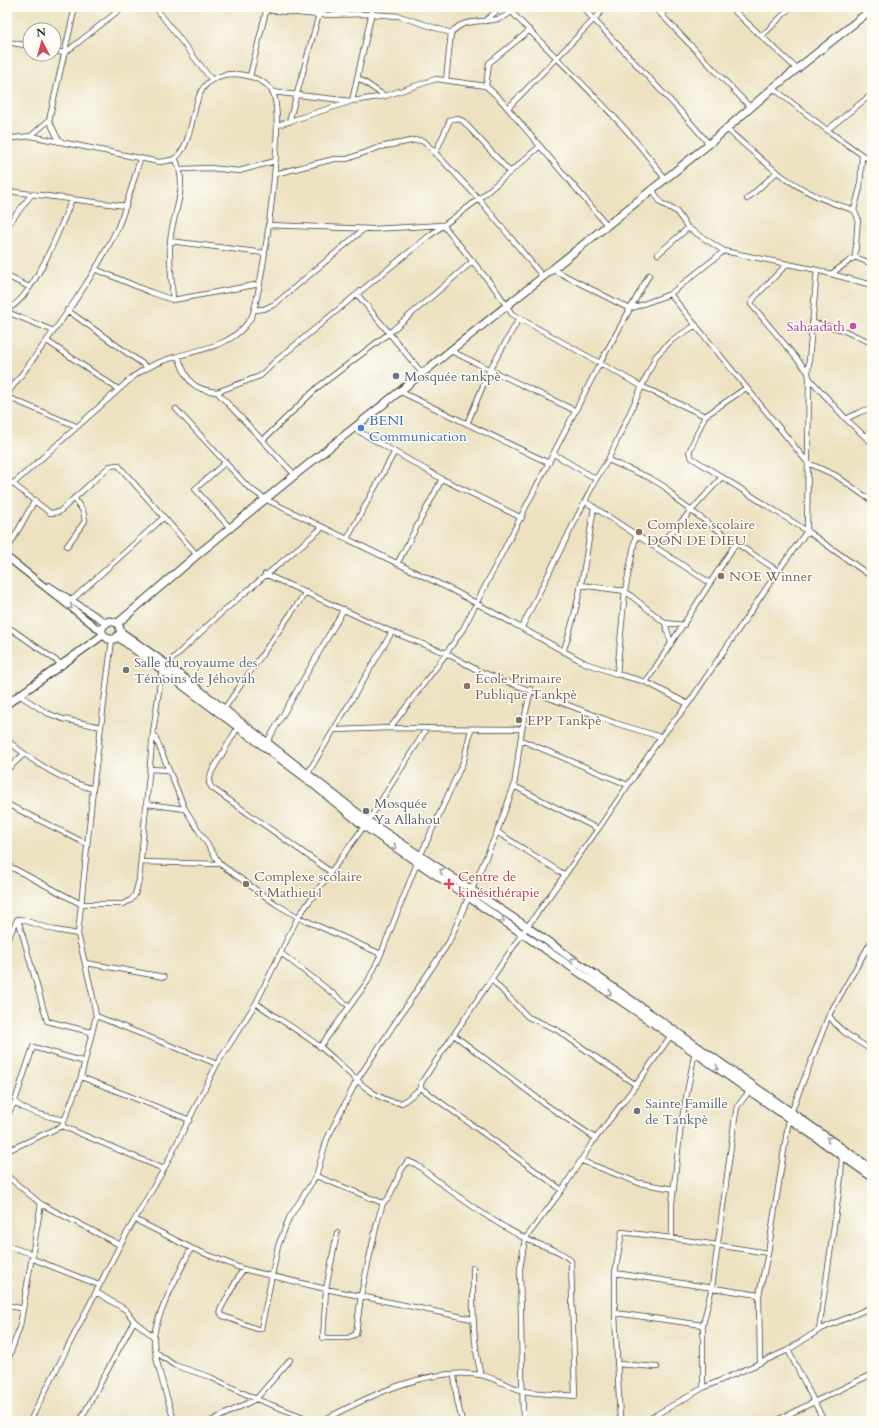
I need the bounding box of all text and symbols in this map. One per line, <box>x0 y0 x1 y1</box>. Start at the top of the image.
north arrow <box>22 22 62 62</box>
text: N <box>35 25 47 41</box>
place label: Sahaadath <box>787 317 845 336</box>
marker: Sahaadath <box>848 321 858 331</box>
place label: Mosquée tankpè <box>404 367 501 386</box>
marker: Mosquée tankpè <box>391 371 401 381</box>
place label: BENI Communication <box>369 411 467 446</box>
marker: BENI Communication <box>356 423 366 433</box>
place label: Complexe scolaire DON DE DIEU <box>647 515 755 550</box>
marker: Complexe scolaire DON DE DIEU <box>634 527 644 537</box>
place label: NOE Winner <box>729 567 813 586</box>
marker: NOE Winner <box>716 571 726 581</box>
one-way arrow <box>66 602 73 609</box>
place label: Salle du royaume des Témoins de Jéhovah <box>134 653 258 688</box>
marker: Salle du royaume des Témoins de Jéhovah <box>121 665 131 675</box>
place label: École Primaire Publique Tankpè <box>475 669 577 704</box>
marker: École Primaire Publique Tankpè <box>462 681 472 691</box>
place label: EPP Tankpè <box>527 711 602 730</box>
marker: EPP Tankpè <box>514 715 524 725</box>
place label: Mosquée Ya Allahou <box>374 794 441 829</box>
marker: Mosquée Ya Allahou <box>361 806 371 816</box>
one-way arrow <box>390 842 397 849</box>
place label: Complexe scolaire st Mathieu1 <box>254 867 362 902</box>
place label: Centre de kinésithérapie <box>458 867 540 902</box>
one-way arrow <box>440 869 447 876</box>
marker: Centre de kinésithérapie <box>443 878 455 890</box>
marker: Complexe scolaire st Mathieu1 <box>241 879 251 889</box>
one-way arrow <box>498 915 505 923</box>
one-way arrow <box>570 957 577 965</box>
one-way arrow <box>605 988 612 995</box>
one-way arrow <box>712 1063 719 1071</box>
place label: Sainte Famille de Tankpè <box>645 1094 728 1129</box>
marker: Sainte Famille de Tankpè <box>632 1106 642 1116</box>
one-way arrow <box>826 1136 833 1143</box>

